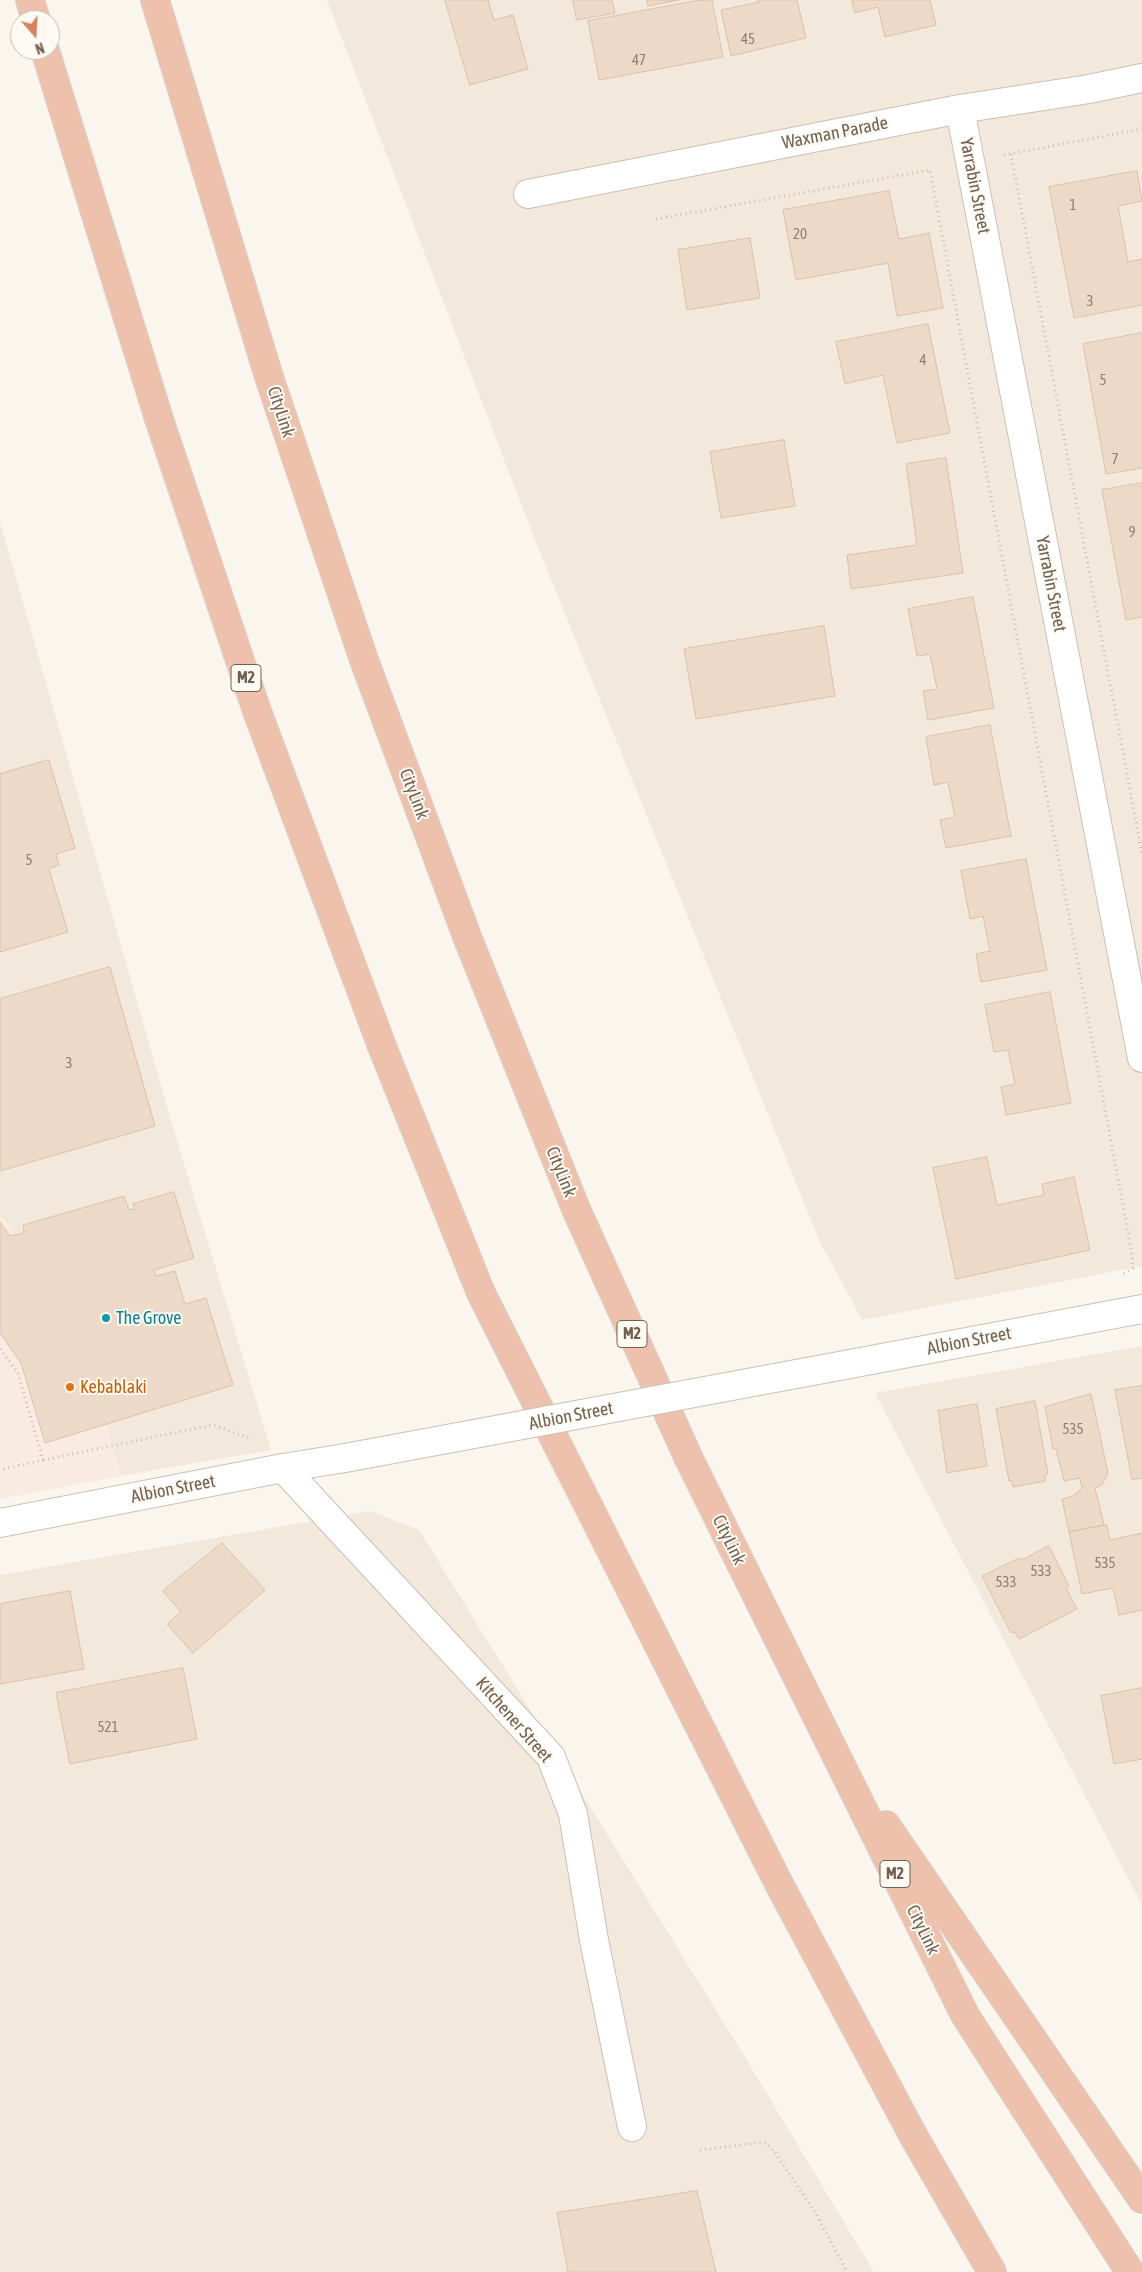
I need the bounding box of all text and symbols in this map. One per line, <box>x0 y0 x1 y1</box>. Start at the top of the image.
north arrow <box>10 10 60 60</box>
house number: 45 <box>741 30 755 48</box>
text: N <box>33 39 46 57</box>
house number: 47 <box>632 51 646 69</box>
street label: Waxman Parade <box>780 112 890 154</box>
street label: Yarrabin Street <box>955 136 995 236</box>
house number: 1 <box>1069 196 1077 214</box>
house number: 20 <box>793 225 807 243</box>
house number: 3 <box>1086 292 1094 310</box>
house number: 4 <box>919 351 927 369</box>
house number: 5 <box>1099 371 1107 389</box>
street label: CityLink <box>263 384 299 440</box>
house number: 7 <box>1111 450 1119 468</box>
house number: 9 <box>1128 523 1136 541</box>
street label: Yarrabin Street <box>1031 534 1071 634</box>
road number: M2 <box>231 664 261 691</box>
street label: CityLink <box>394 766 434 822</box>
house number: 5 <box>25 851 33 869</box>
house number: 3 <box>65 1054 73 1072</box>
street label: CityLink <box>541 1144 581 1200</box>
place label: The Grove <box>116 1307 181 1329</box>
marker: The Grove <box>100 1312 112 1324</box>
road number: M2 <box>617 1320 647 1348</box>
street label: Albion Street <box>925 1322 1013 1360</box>
place label: Kebablaki <box>80 1376 147 1398</box>
marker: Kebablaki <box>64 1381 76 1393</box>
street label: Albion Street <box>527 1397 615 1435</box>
house number: 535 <box>1062 1420 1084 1438</box>
street label: Albion Street <box>129 1470 217 1508</box>
street label: CityLink <box>708 1512 750 1568</box>
house number: 535 <box>1094 1554 1116 1572</box>
house number: 533 <box>1030 1562 1052 1580</box>
house number: 533 <box>995 1573 1017 1591</box>
street label: Kitchener Street <box>471 1673 557 1767</box>
house number: 521 <box>97 1718 119 1736</box>
road number: M2 <box>880 1860 910 1888</box>
street label: CityLink <box>902 1902 944 1958</box>

